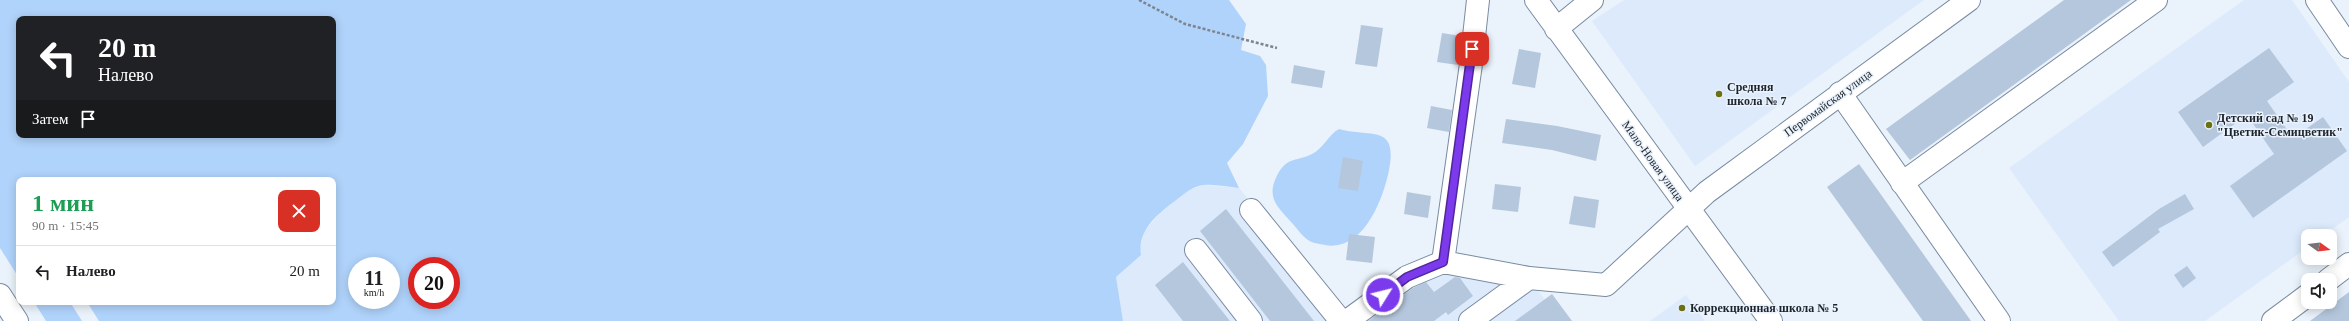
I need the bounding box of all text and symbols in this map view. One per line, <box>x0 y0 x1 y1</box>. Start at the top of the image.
icon: left <box>32 32 84 84</box>
text: 20 m <box>98 32 156 63</box>
pin <box>1455 32 1489 66</box>
icon: arrive <box>1461 38 1483 60</box>
text: Налево <box>98 65 154 85</box>
street label: Первомайская улица <box>1781 66 1875 140</box>
place label: Средняя школа № 7 <box>1727 80 1787 108</box>
marker: Средняя школа № 7 <box>1714 89 1724 99</box>
icon: arrive <box>77 108 99 130</box>
text: Затем <box>32 111 69 127</box>
place label: Детский сад № 19 "Цветик-Семицветик" <box>2217 111 2343 139</box>
street label: Мало-Новая улица <box>1619 118 1687 204</box>
marker: Детский сад № 19 "Цветик-Семицветик" <box>2204 120 2214 130</box>
text: 1 мин <box>32 190 94 216</box>
button: close <box>278 190 320 232</box>
text: 90 m · 15:45 <box>32 218 99 233</box>
north arrow <box>2301 229 2337 265</box>
map controls <box>2301 229 2337 309</box>
speed limit sign: 20 <box>408 257 460 309</box>
icon: left <box>32 261 54 283</box>
text: Налево <box>66 263 116 279</box>
text: 20 m <box>290 263 320 279</box>
text: 11 <box>365 267 383 289</box>
button: sound <box>2301 273 2337 309</box>
position arrow <box>1362 274 1404 316</box>
text: km/h <box>364 287 384 298</box>
place label: Коррекционная школа № 5 <box>1690 301 1838 315</box>
marker: Коррекционная школа № 5 <box>1677 303 1687 313</box>

